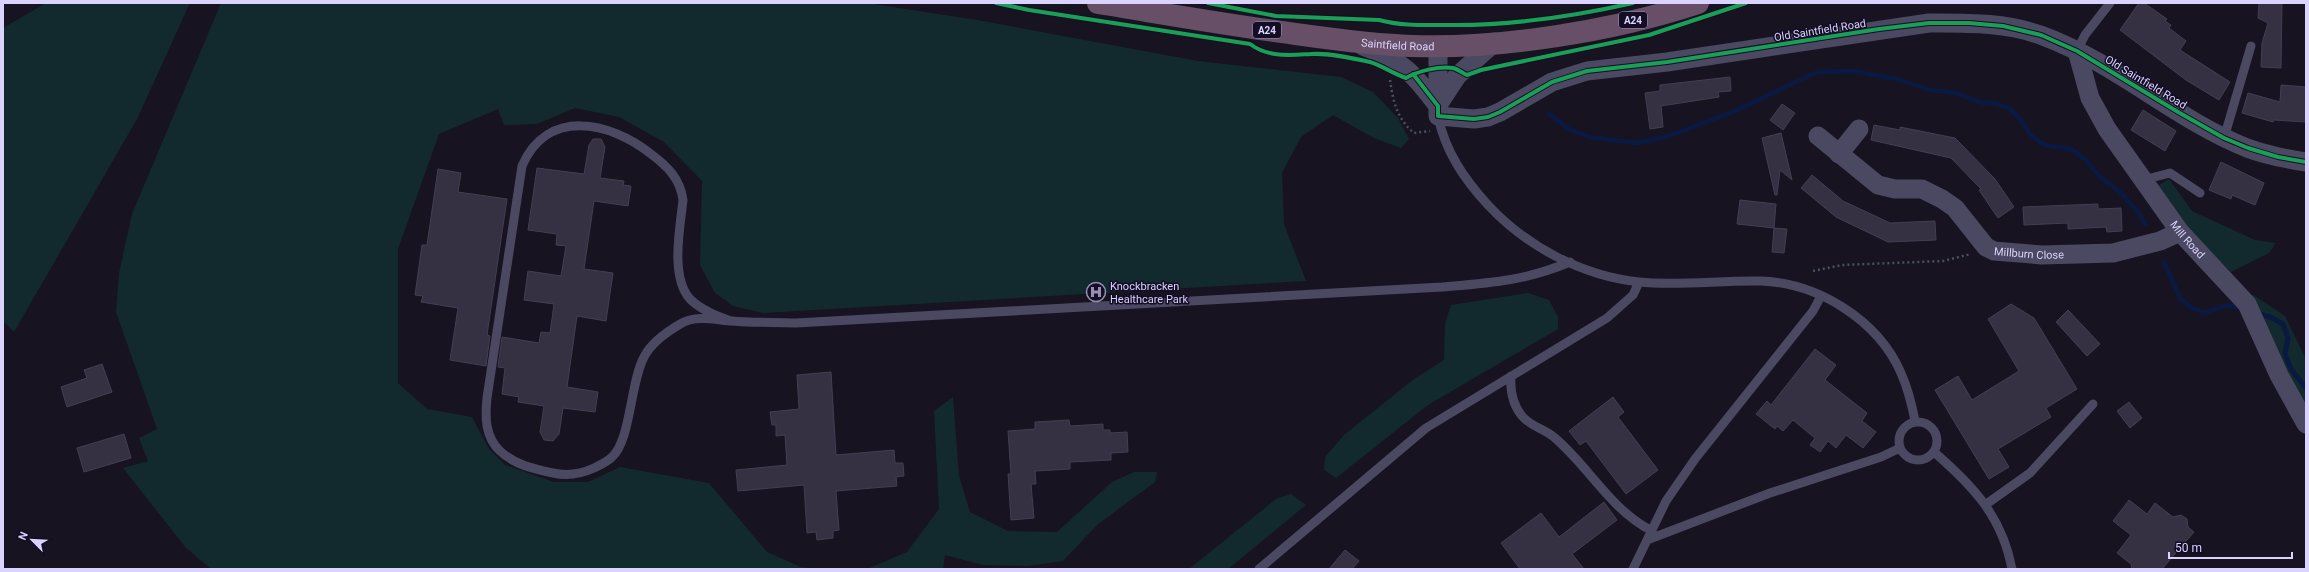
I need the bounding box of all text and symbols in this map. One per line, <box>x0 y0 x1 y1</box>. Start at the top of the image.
road number: A24 <box>1619 12 1647 28</box>
street label: Old Saintfield Road <box>1773 17 1867 44</box>
road number: A24 <box>1253 22 1281 38</box>
street label: Saintfield Road <box>1360 36 1435 53</box>
street label: Old Saintfield Road <box>2103 53 2189 112</box>
street label: Mill Road <box>2167 219 2207 261</box>
street label: Millburn Close <box>1993 245 2064 262</box>
place label: Knockbracken Healthcare Park <box>1110 280 1189 306</box>
hospital icon: Knockbracken Healthcare Park <box>1085 281 1107 303</box>
north arrow <box>12 520 52 560</box>
text: N <box>16 530 31 542</box>
scale bar <box>2169 534 2292 560</box>
text: 50 m <box>2175 541 2202 555</box>

